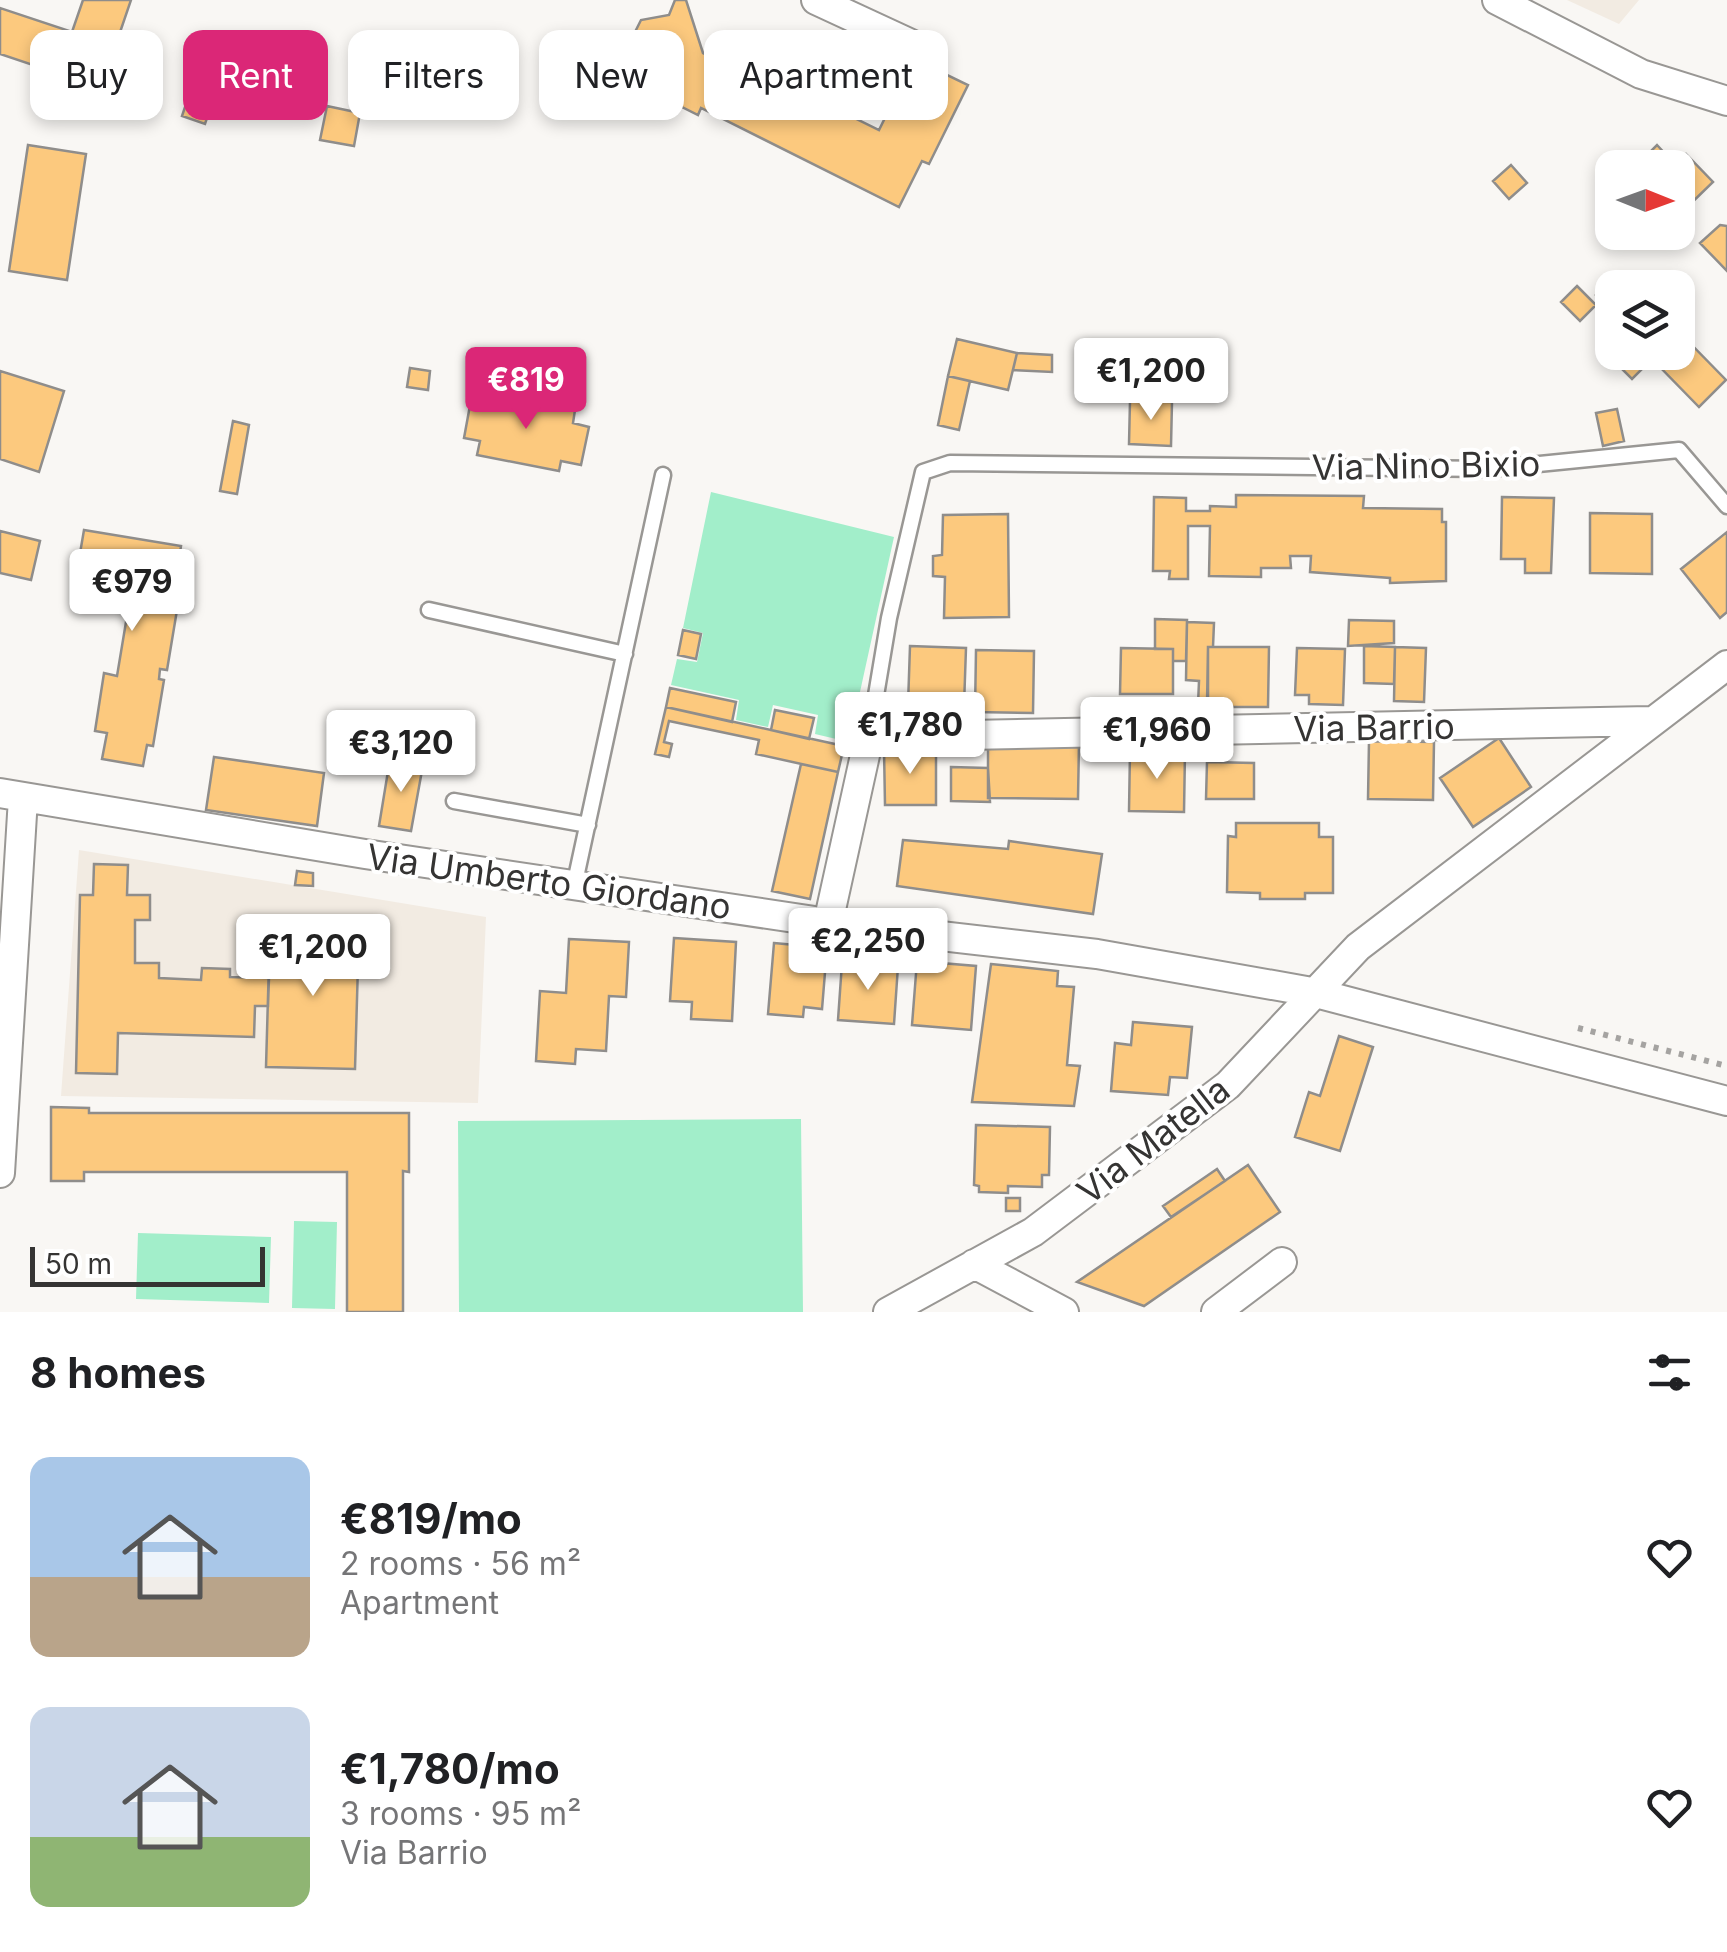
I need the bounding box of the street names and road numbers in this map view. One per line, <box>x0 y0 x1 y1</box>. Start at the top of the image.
street label: Via Nino Bixio <box>1311 442 1541 488</box>
street label: Via Barrio <box>1293 705 1455 749</box>
street label: Via Umberto Giordano <box>364 835 734 927</box>
street label: Via Matella <box>1069 1068 1237 1212</box>

